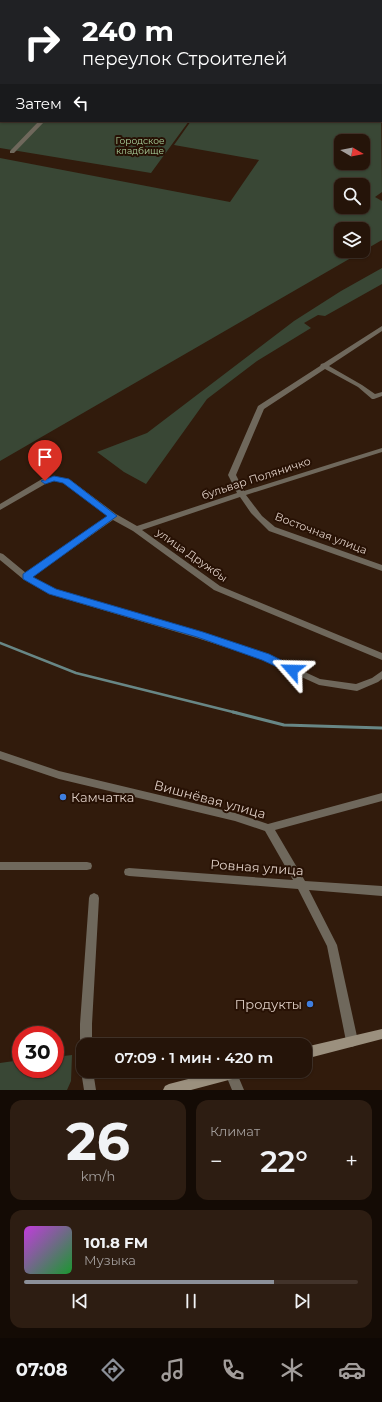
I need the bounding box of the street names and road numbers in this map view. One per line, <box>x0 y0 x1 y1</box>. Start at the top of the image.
street label: бульвар Поляничко <box>200 454 312 502</box>
street label: Восточная улица <box>273 509 369 557</box>
street label: улица Дружбы <box>153 525 230 585</box>
street label: Вишнёвая улица <box>152 776 268 822</box>
street label: Ровная улица <box>210 856 304 878</box>

